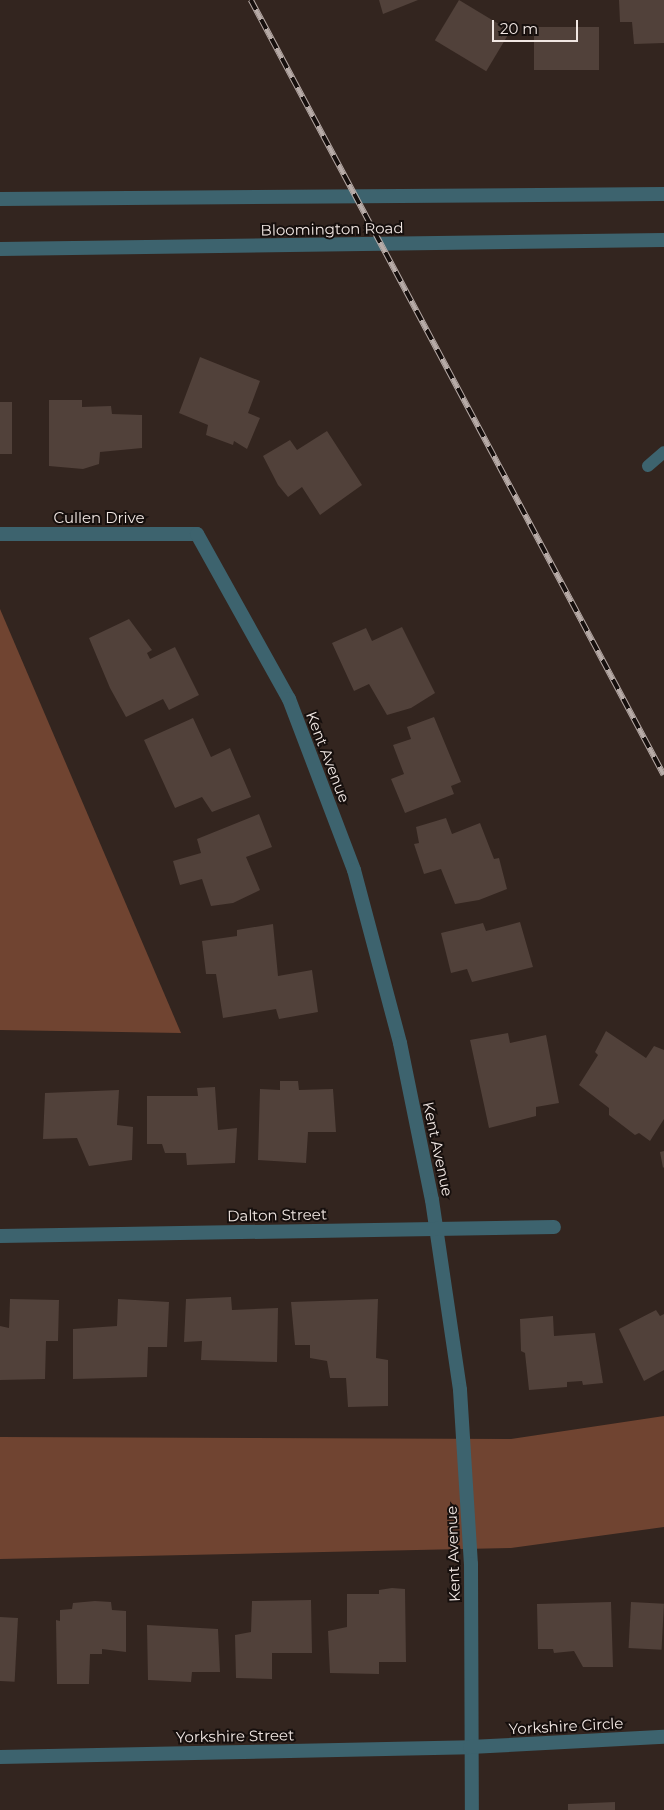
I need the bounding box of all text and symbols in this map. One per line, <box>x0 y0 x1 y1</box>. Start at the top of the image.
scale bar <box>494 10 580 42</box>
text: 20 m <box>500 19 538 38</box>
street label: Bloomington Road <box>260 219 404 239</box>
street label: Cullen Drive <box>54 509 144 527</box>
street label: Kent Avenue <box>302 709 354 805</box>
street label: Kent Avenue <box>419 1100 457 1198</box>
street label: Dalton Street <box>227 1205 327 1225</box>
street label: Kent Avenue <box>442 1506 464 1602</box>
street label: Yorkshire Circle <box>508 1714 624 1738</box>
street label: Yorkshire Street <box>176 1726 294 1746</box>

